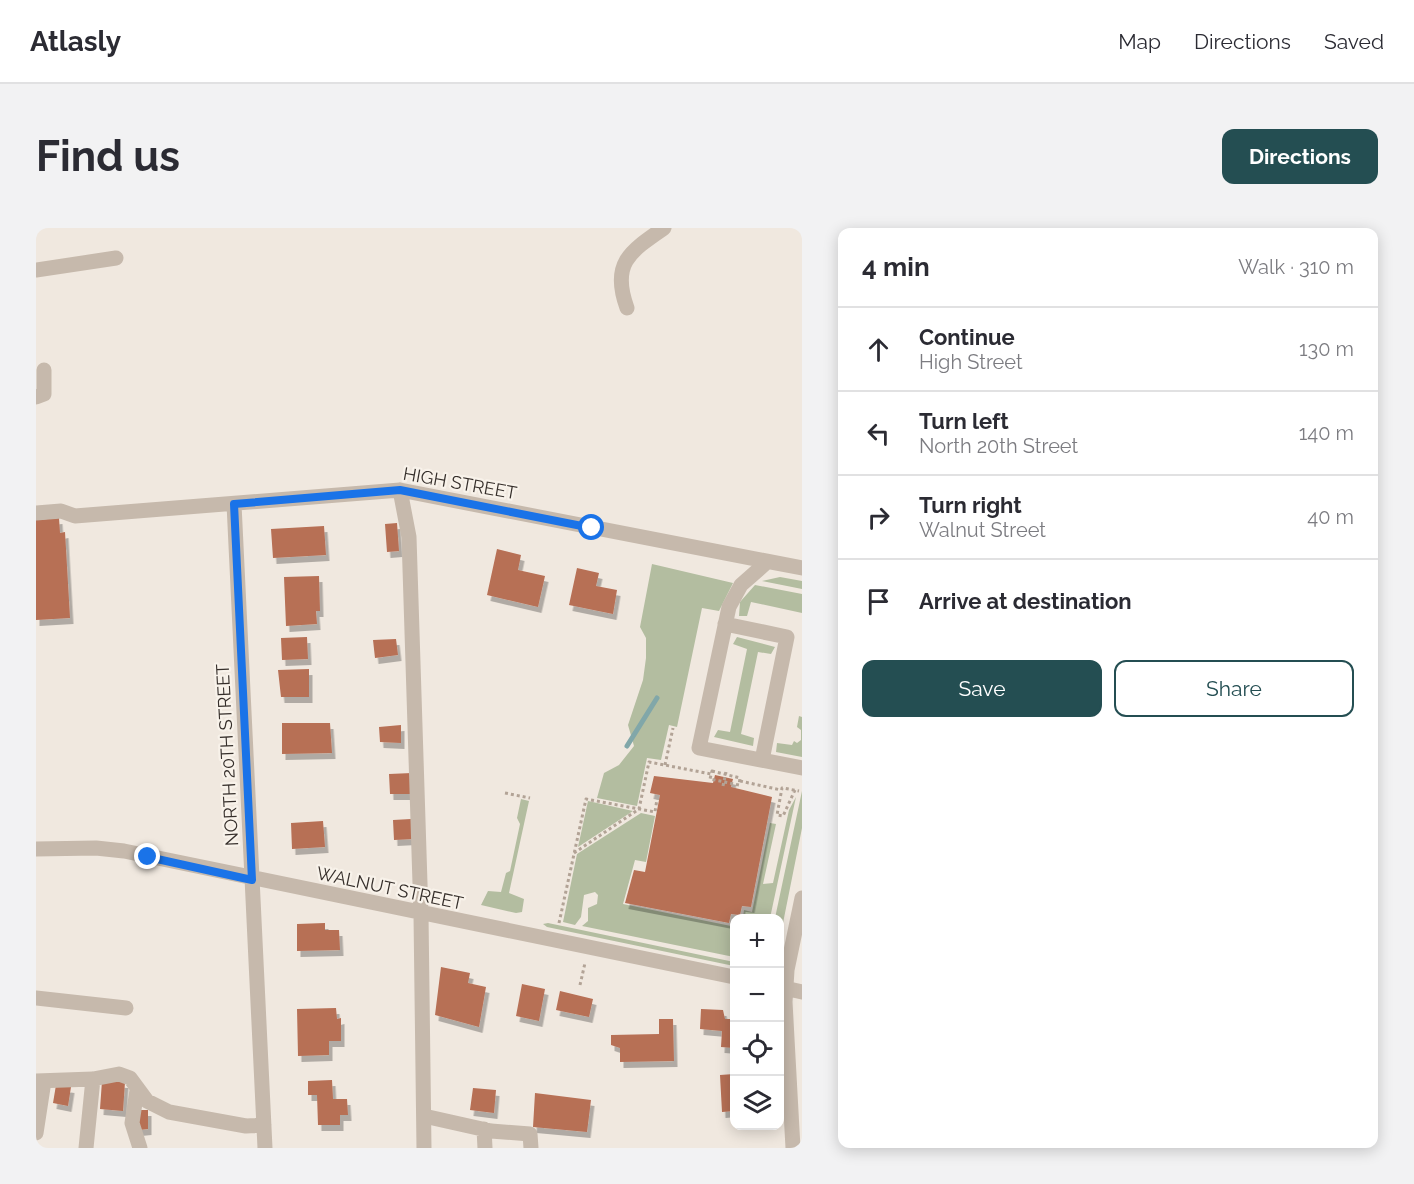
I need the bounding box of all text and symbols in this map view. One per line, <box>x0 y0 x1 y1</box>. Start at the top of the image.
text: Atlasly <box>30 25 121 58</box>
text: Map <box>1118 29 1161 54</box>
text: Directions <box>1194 29 1291 54</box>
text: Saved <box>1324 29 1384 54</box>
button: Directions <box>1222 129 1378 184</box>
text: Find us <box>36 132 180 181</box>
text: 4 min <box>862 252 930 282</box>
text: Walk · 310 m <box>1238 255 1354 279</box>
text: Continue <box>919 324 1015 350</box>
icon: ahead <box>862 333 895 366</box>
text: 130 m <box>1299 337 1354 361</box>
text: High Street <box>919 350 1023 374</box>
text: Turn left <box>919 408 1009 434</box>
icon: left <box>862 417 895 450</box>
text: 140 m <box>1299 421 1354 445</box>
text: North 20th Street <box>919 434 1078 458</box>
street label: HIGH STREET <box>402 463 518 503</box>
text: Turn right <box>919 492 1022 518</box>
icon: right <box>862 501 895 534</box>
text: 40 m <box>1307 505 1354 529</box>
route start <box>578 514 604 540</box>
text: Walnut Street <box>919 518 1046 542</box>
icon: arrive <box>862 585 895 618</box>
text: Arrive at destination <box>919 588 1132 614</box>
button: Save <box>862 660 1102 717</box>
button: Share <box>1114 660 1354 717</box>
street label: NORTH 20TH STREET <box>212 663 242 847</box>
route end <box>134 843 160 869</box>
street label: WALNUT STREET <box>315 862 465 914</box>
map controls <box>730 914 784 1130</box>
button: + <box>730 914 784 968</box>
button: − <box>730 968 784 1022</box>
button: locate <box>730 1022 784 1076</box>
button: layers <box>730 1076 784 1130</box>

